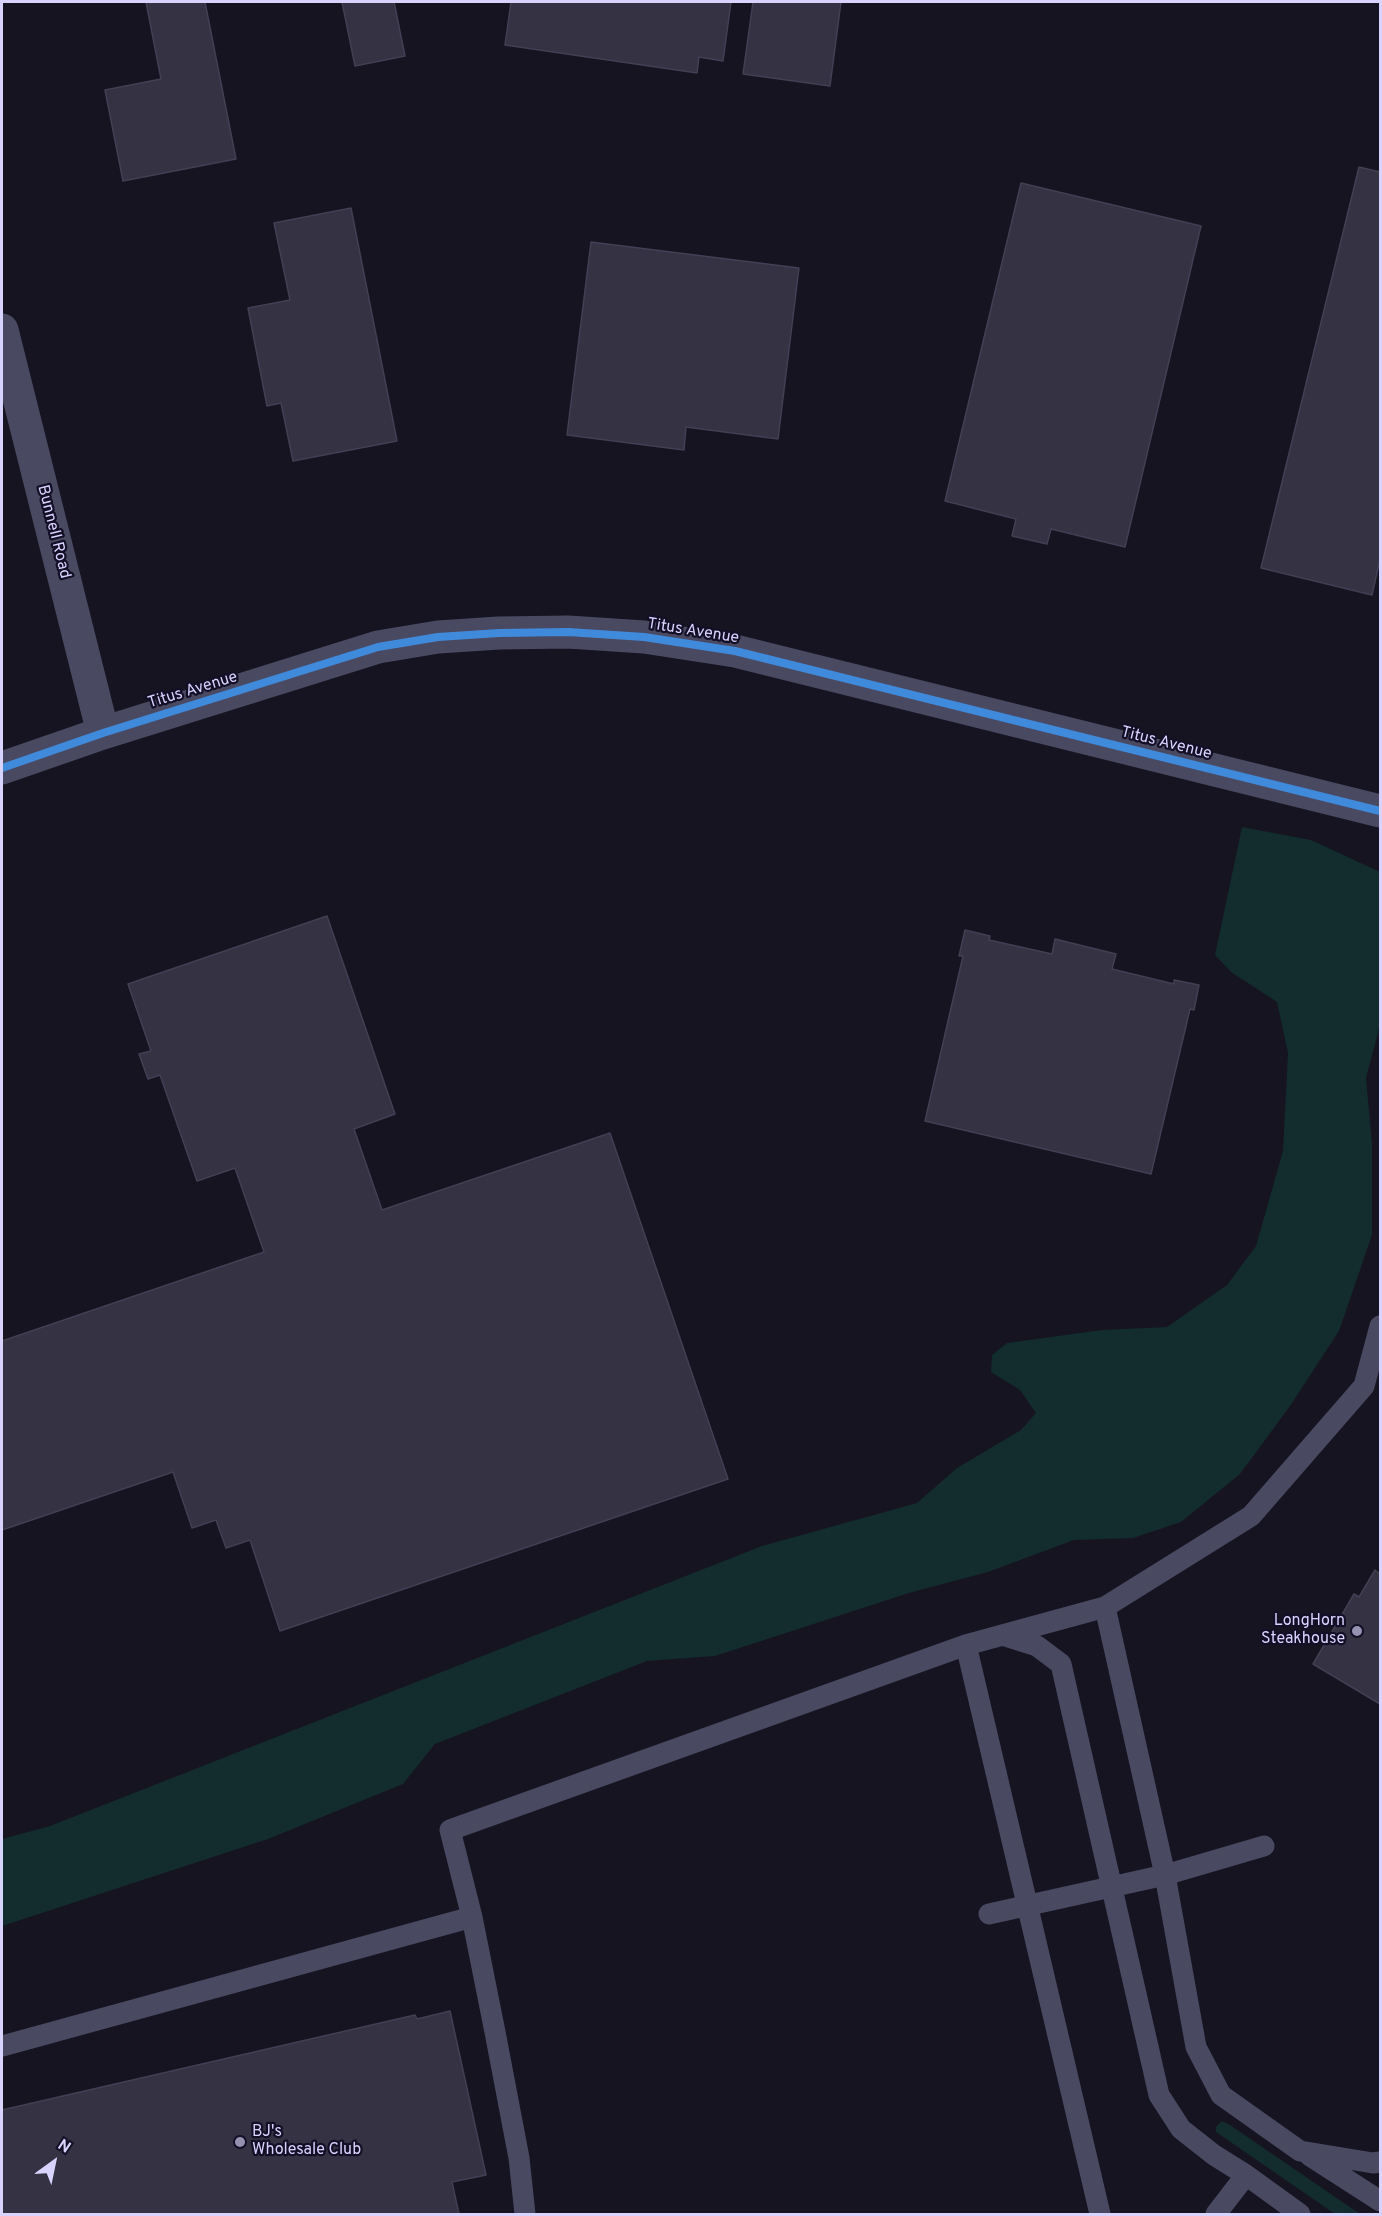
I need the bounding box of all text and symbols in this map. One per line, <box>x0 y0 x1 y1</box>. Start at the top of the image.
street label: Bunnell Road <box>32 483 74 581</box>
street label: Titus Avenue <box>646 615 740 649</box>
street label: Titus Avenue <box>146 668 240 714</box>
street label: Titus Avenue <box>1119 723 1213 765</box>
place label: LongHorn Steakhouse <box>1261 1612 1345 1650</box>
marker: LongHorn Steakhouse <box>1350 1624 1364 1638</box>
place label: BJ's Wholesale Club <box>252 2123 361 2161</box>
north arrow <box>24 2132 84 2192</box>
text: N <box>54 2135 74 2158</box>
marker: BJ's Wholesale Club <box>233 2135 247 2149</box>

